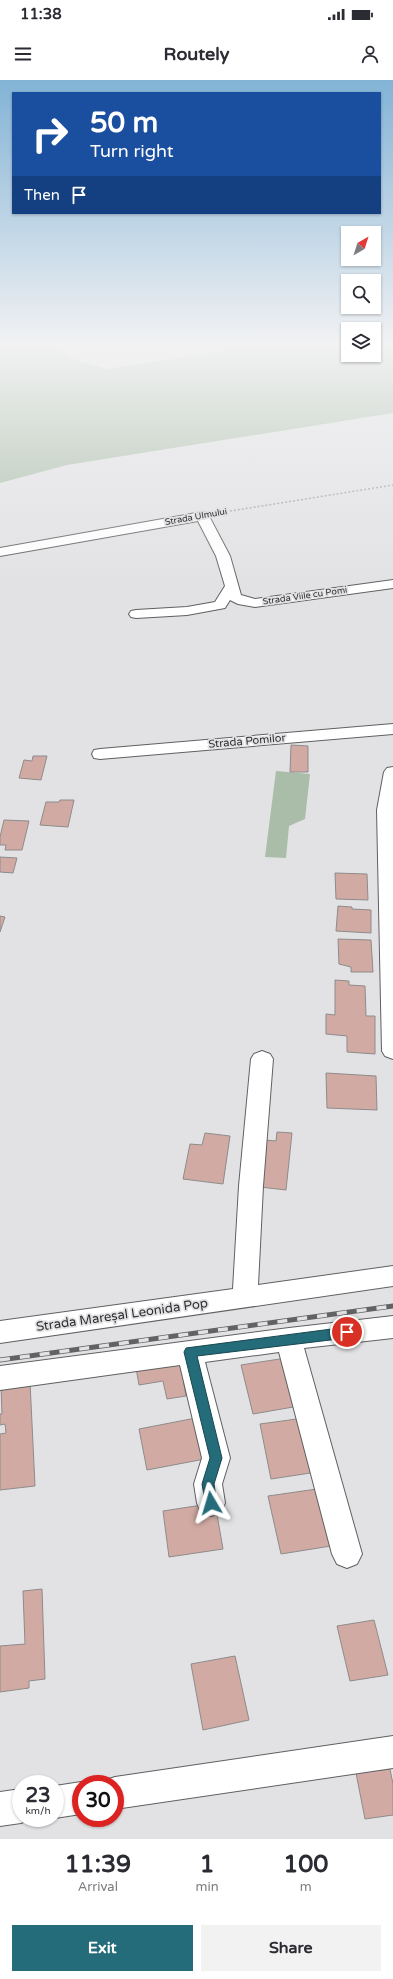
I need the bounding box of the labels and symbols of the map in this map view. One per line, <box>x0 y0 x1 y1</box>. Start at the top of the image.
north arrow <box>341 226 381 266</box>
street label: Strada Ulmului <box>164 506 228 528</box>
street label: Strada Viile cu Pomi <box>262 585 348 607</box>
street label: Strada Pomilor <box>208 731 287 751</box>
street label: Strada Mareșal Leonida Pop <box>35 1295 209 1335</box>
pin <box>330 1315 364 1349</box>
position arrow <box>190 1482 232 1524</box>
speed limit sign: 30 <box>72 1775 124 1827</box>

